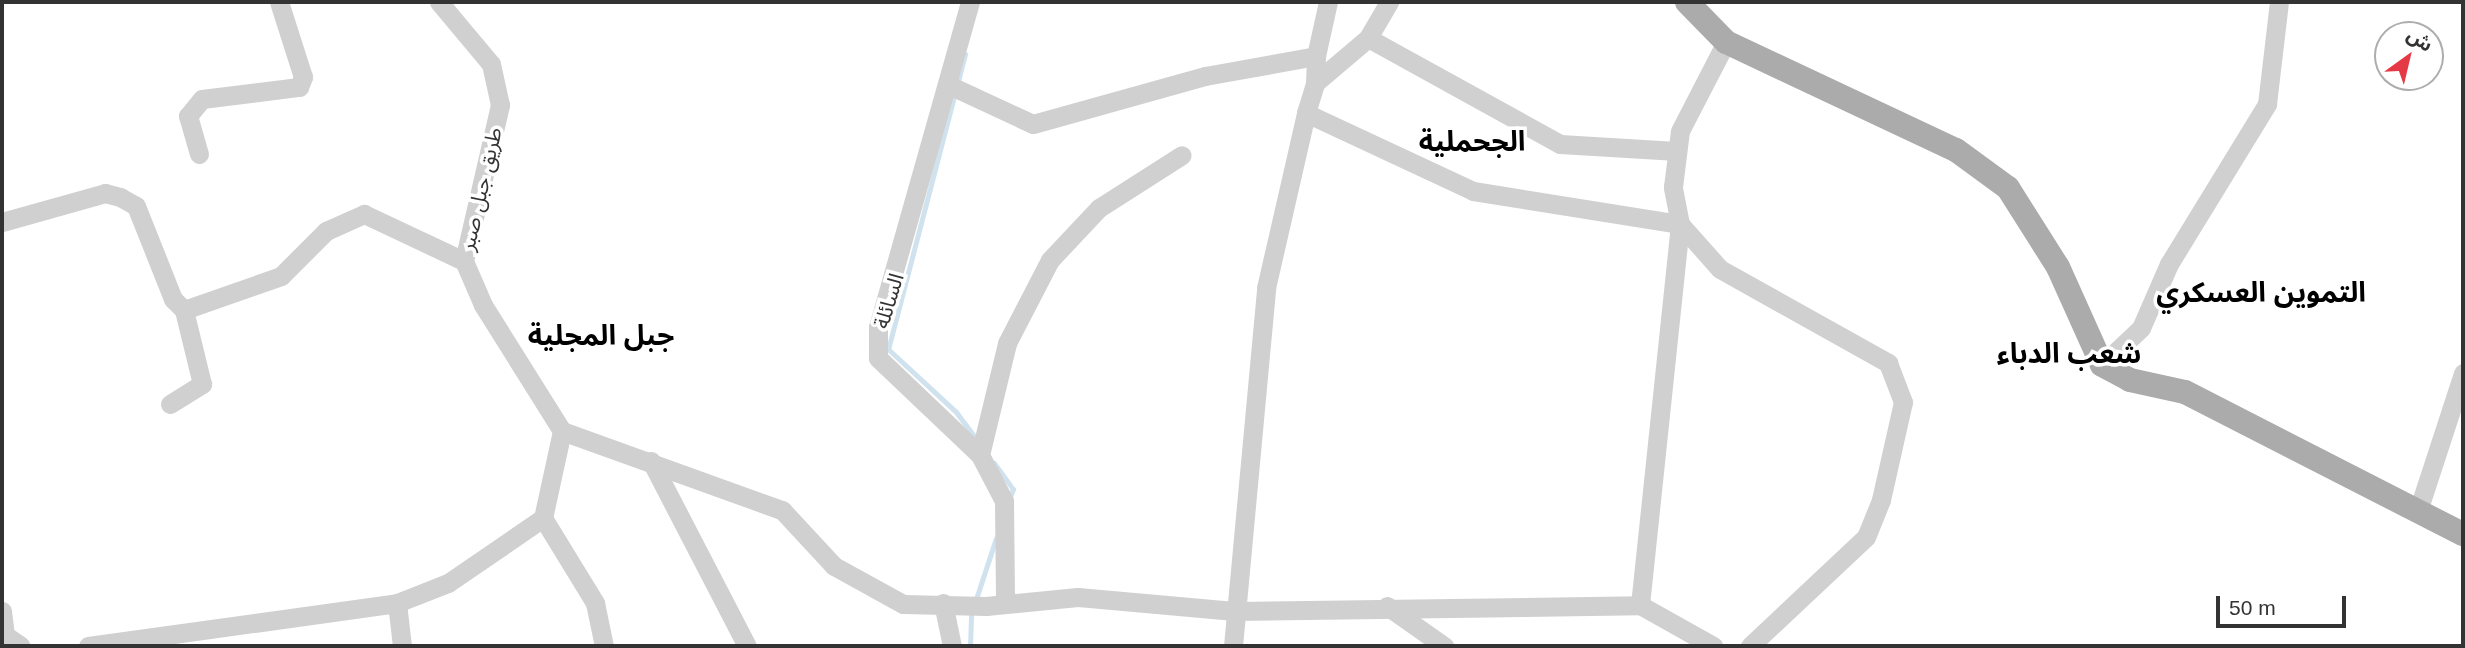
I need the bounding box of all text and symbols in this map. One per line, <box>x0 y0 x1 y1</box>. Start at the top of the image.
north arrow <box>2374 21 2444 91</box>
text: ش <box>2403 24 2437 56</box>
street label: طريق جبل صبر <box>455 125 507 253</box>
district label: الجحملية <box>1419 125 1525 159</box>
street label: السائلة <box>869 270 909 332</box>
district label: التموين العسكري <box>2156 276 2366 310</box>
district label: جبل المجلية <box>528 319 674 353</box>
district label: شعب الدباء <box>1997 337 2141 371</box>
scale bar <box>2220 582 2350 626</box>
text: 50 m <box>2229 596 2276 619</box>

